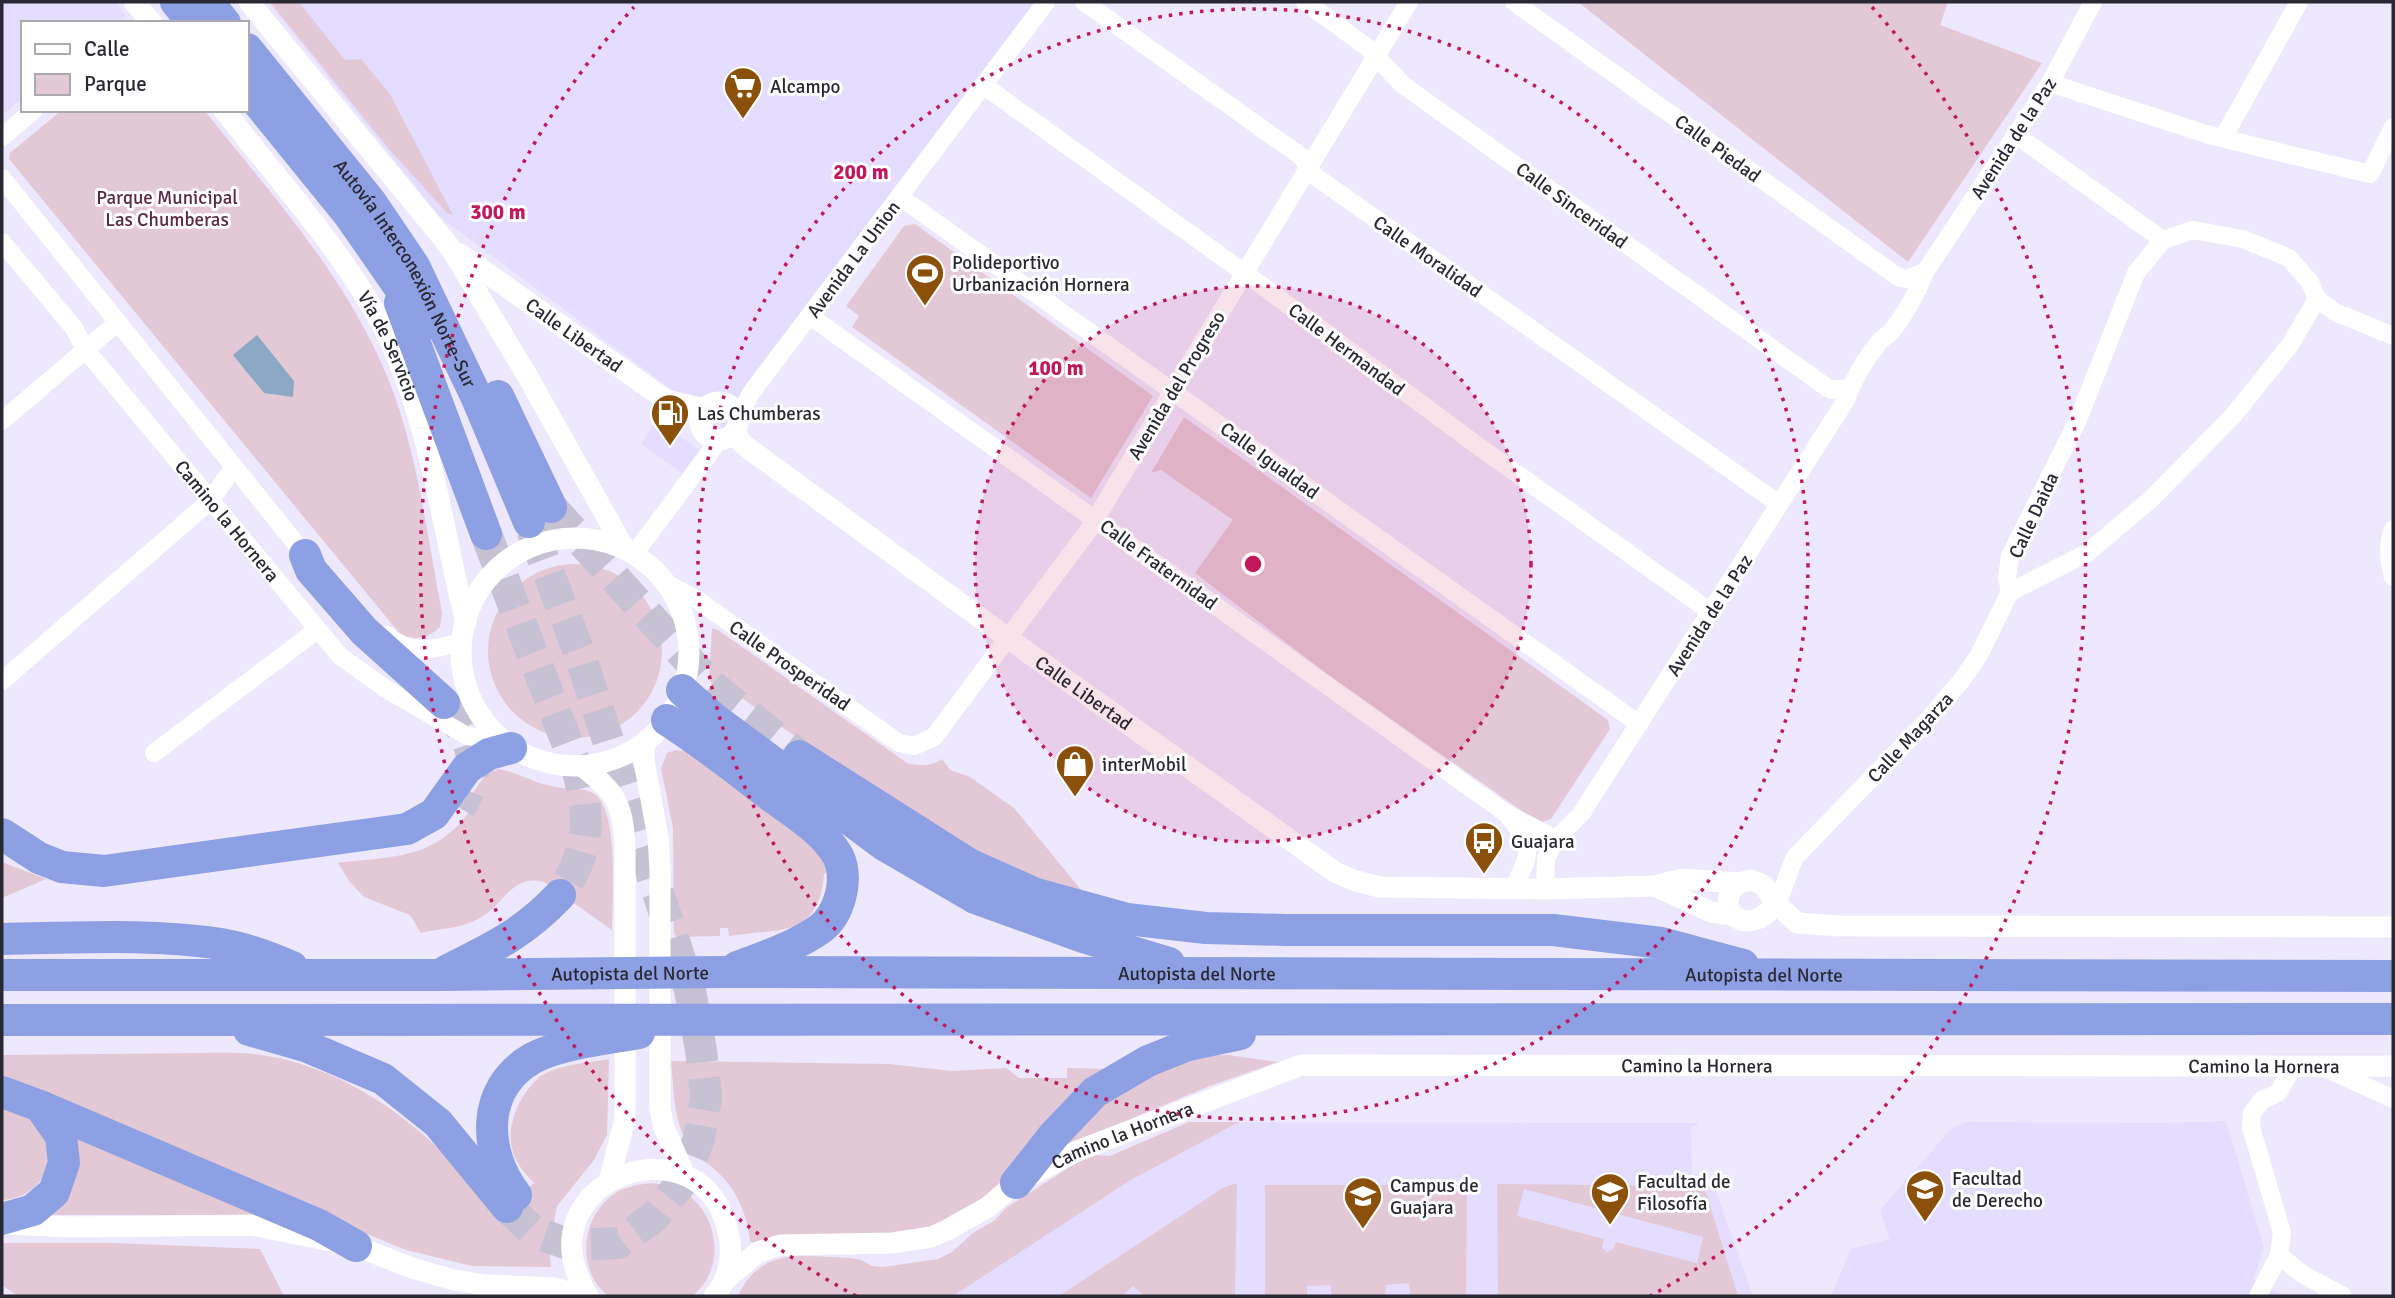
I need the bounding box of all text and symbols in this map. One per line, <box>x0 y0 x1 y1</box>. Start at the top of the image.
legend <box>21 21 248 112</box>
text: Calle <box>84 36 130 62</box>
supermarket icon: Alcampo <box>722 65 764 120</box>
text: Parque <box>84 71 147 97</box>
street label: Avenida de la Paz <box>1966 73 2062 204</box>
place label: Alcampo <box>770 75 841 99</box>
street label: Calle Piedad <box>1670 110 1765 188</box>
street label: Autovía Interconexión Norte-Sur <box>328 155 481 392</box>
street label: Calle Sinceridad <box>1511 157 1632 254</box>
text: 200 m <box>833 159 889 185</box>
park label: Parque Municipal Las Chumberas <box>96 186 238 232</box>
street label: Avenida La Union <box>802 196 906 323</box>
text: 300 m <box>470 199 526 225</box>
street label: Calle Moralidad <box>1368 210 1487 303</box>
place label: Polideportivo Urbanización Hornera <box>952 251 1130 297</box>
sports icon: Polideportivo Urbanización Hornera <box>904 252 946 307</box>
street label: Vía de Servicio <box>352 287 424 404</box>
street label: Calle Libertad <box>520 293 627 378</box>
street label: Calle Hermandad <box>1283 298 1409 401</box>
street label: Avenida del Progreso <box>1123 307 1231 464</box>
text: 100 m <box>1028 355 1084 381</box>
fuel station icon: Las Chumberas <box>649 392 691 447</box>
place label: Las Chumberas <box>697 402 821 426</box>
street label: Calle Igualdad <box>1215 417 1323 505</box>
street label: Camino la Hornera <box>169 455 284 587</box>
street label: Calle Daida <box>2004 469 2064 562</box>
street label: Calle Fraternidad <box>1095 514 1222 615</box>
street label: Avenida de la Paz <box>1662 550 1758 681</box>
centre of rings <box>1241 552 1265 576</box>
street label: Calle Prosperidad <box>724 615 855 717</box>
street label: Calle Libertad <box>1030 651 1136 736</box>
street label: Calle Magarza <box>1863 687 1959 788</box>
shop icon: interMobil <box>1054 743 1096 798</box>
place label: interMobil <box>1102 753 1186 777</box>
bus stop icon: Guajara <box>1463 820 1505 875</box>
place label: Guajara <box>1511 830 1575 854</box>
street label: Autopista del Norte <box>551 961 709 987</box>
street label: Autopista del Norte <box>1118 962 1276 986</box>
street label: Autopista del Norte <box>1685 963 1843 988</box>
street label: Camino la Hornera <box>1621 1054 1773 1078</box>
street label: Camino la Hornera <box>2188 1055 2340 1079</box>
street label: Camino la Hornera <box>1047 1096 1197 1175</box>
place label: Facultad de Derecho <box>1952 1167 2043 1213</box>
school or university icon: Facultad de Derecho <box>1904 1168 1946 1223</box>
place label: Facultad de Filosofía <box>1637 1170 1730 1216</box>
school or university icon: Facultad de Filosofía <box>1589 1171 1631 1226</box>
place label: Campus de Guajara <box>1390 1174 1479 1220</box>
school or university icon: Campus de Guajara <box>1342 1175 1384 1230</box>

